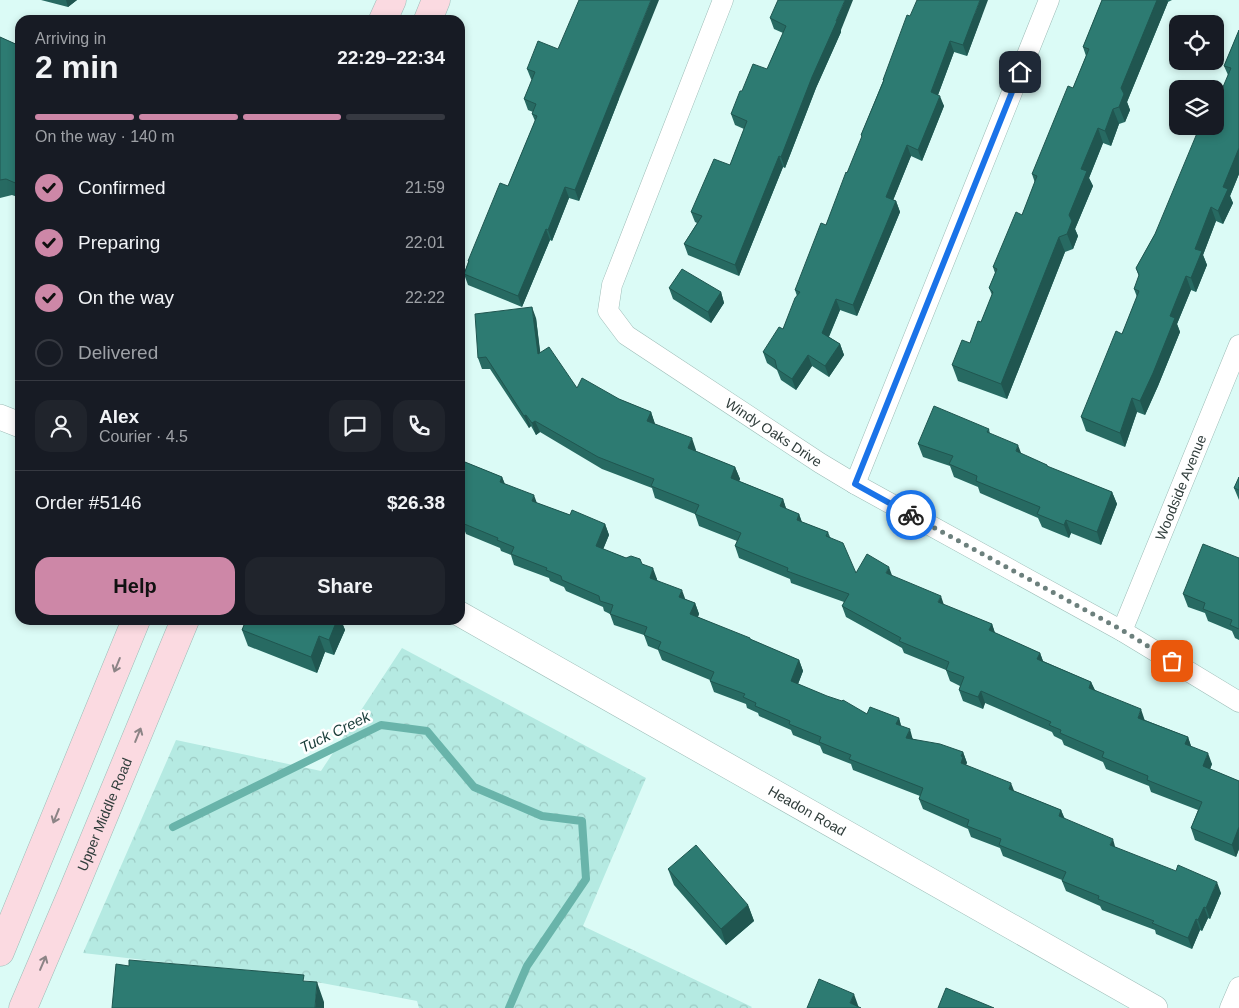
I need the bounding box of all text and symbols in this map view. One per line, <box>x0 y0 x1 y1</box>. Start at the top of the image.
map controls <box>1169 15 1224 135</box>
button: locate <box>1169 15 1224 70</box>
text: Arriving in <box>35 30 106 47</box>
text: 22:29–22:34 <box>337 47 445 68</box>
text: 2 min <box>35 49 119 85</box>
pin <box>999 51 1041 93</box>
icon: home <box>1006 58 1034 86</box>
button: layers <box>1169 80 1224 135</box>
text: On the way · 140 m <box>35 128 175 145</box>
icon: check <box>35 174 63 202</box>
text: Confirmed <box>78 177 166 198</box>
text: 21:59 <box>405 179 445 196</box>
icon: check <box>35 229 63 257</box>
text: Preparing <box>78 232 160 253</box>
text: 22:01 <box>405 234 445 251</box>
icon: check <box>35 284 63 312</box>
text: On the way <box>78 287 174 308</box>
text: 22:22 <box>405 289 445 306</box>
text: Delivered <box>78 342 158 363</box>
street label: Windy Oaks Drive <box>722 395 825 470</box>
button: person <box>35 400 87 452</box>
button: chat <box>329 400 381 452</box>
button: phone <box>393 400 445 452</box>
text: Alex <box>99 406 139 427</box>
text: Courier · 4.5 <box>99 428 188 445</box>
street label: Woodside Avenue <box>1152 432 1209 543</box>
courier <box>886 490 936 540</box>
text: Order #5146 <box>35 492 142 513</box>
text: $26.38 <box>387 492 445 513</box>
icon: bike <box>897 501 925 529</box>
button: Help <box>35 557 235 615</box>
button: Share <box>245 557 445 615</box>
pin <box>1151 640 1193 682</box>
icon: bag <box>1158 647 1186 675</box>
one-way arrow <box>112 657 121 672</box>
water label: Tuck Creek <box>297 707 374 756</box>
one-way arrow <box>133 728 143 743</box>
street label: Upper Middle Road <box>74 756 135 873</box>
street label: Headon Road <box>766 782 849 839</box>
one-way arrow <box>50 808 59 823</box>
one-way arrow <box>38 956 48 971</box>

